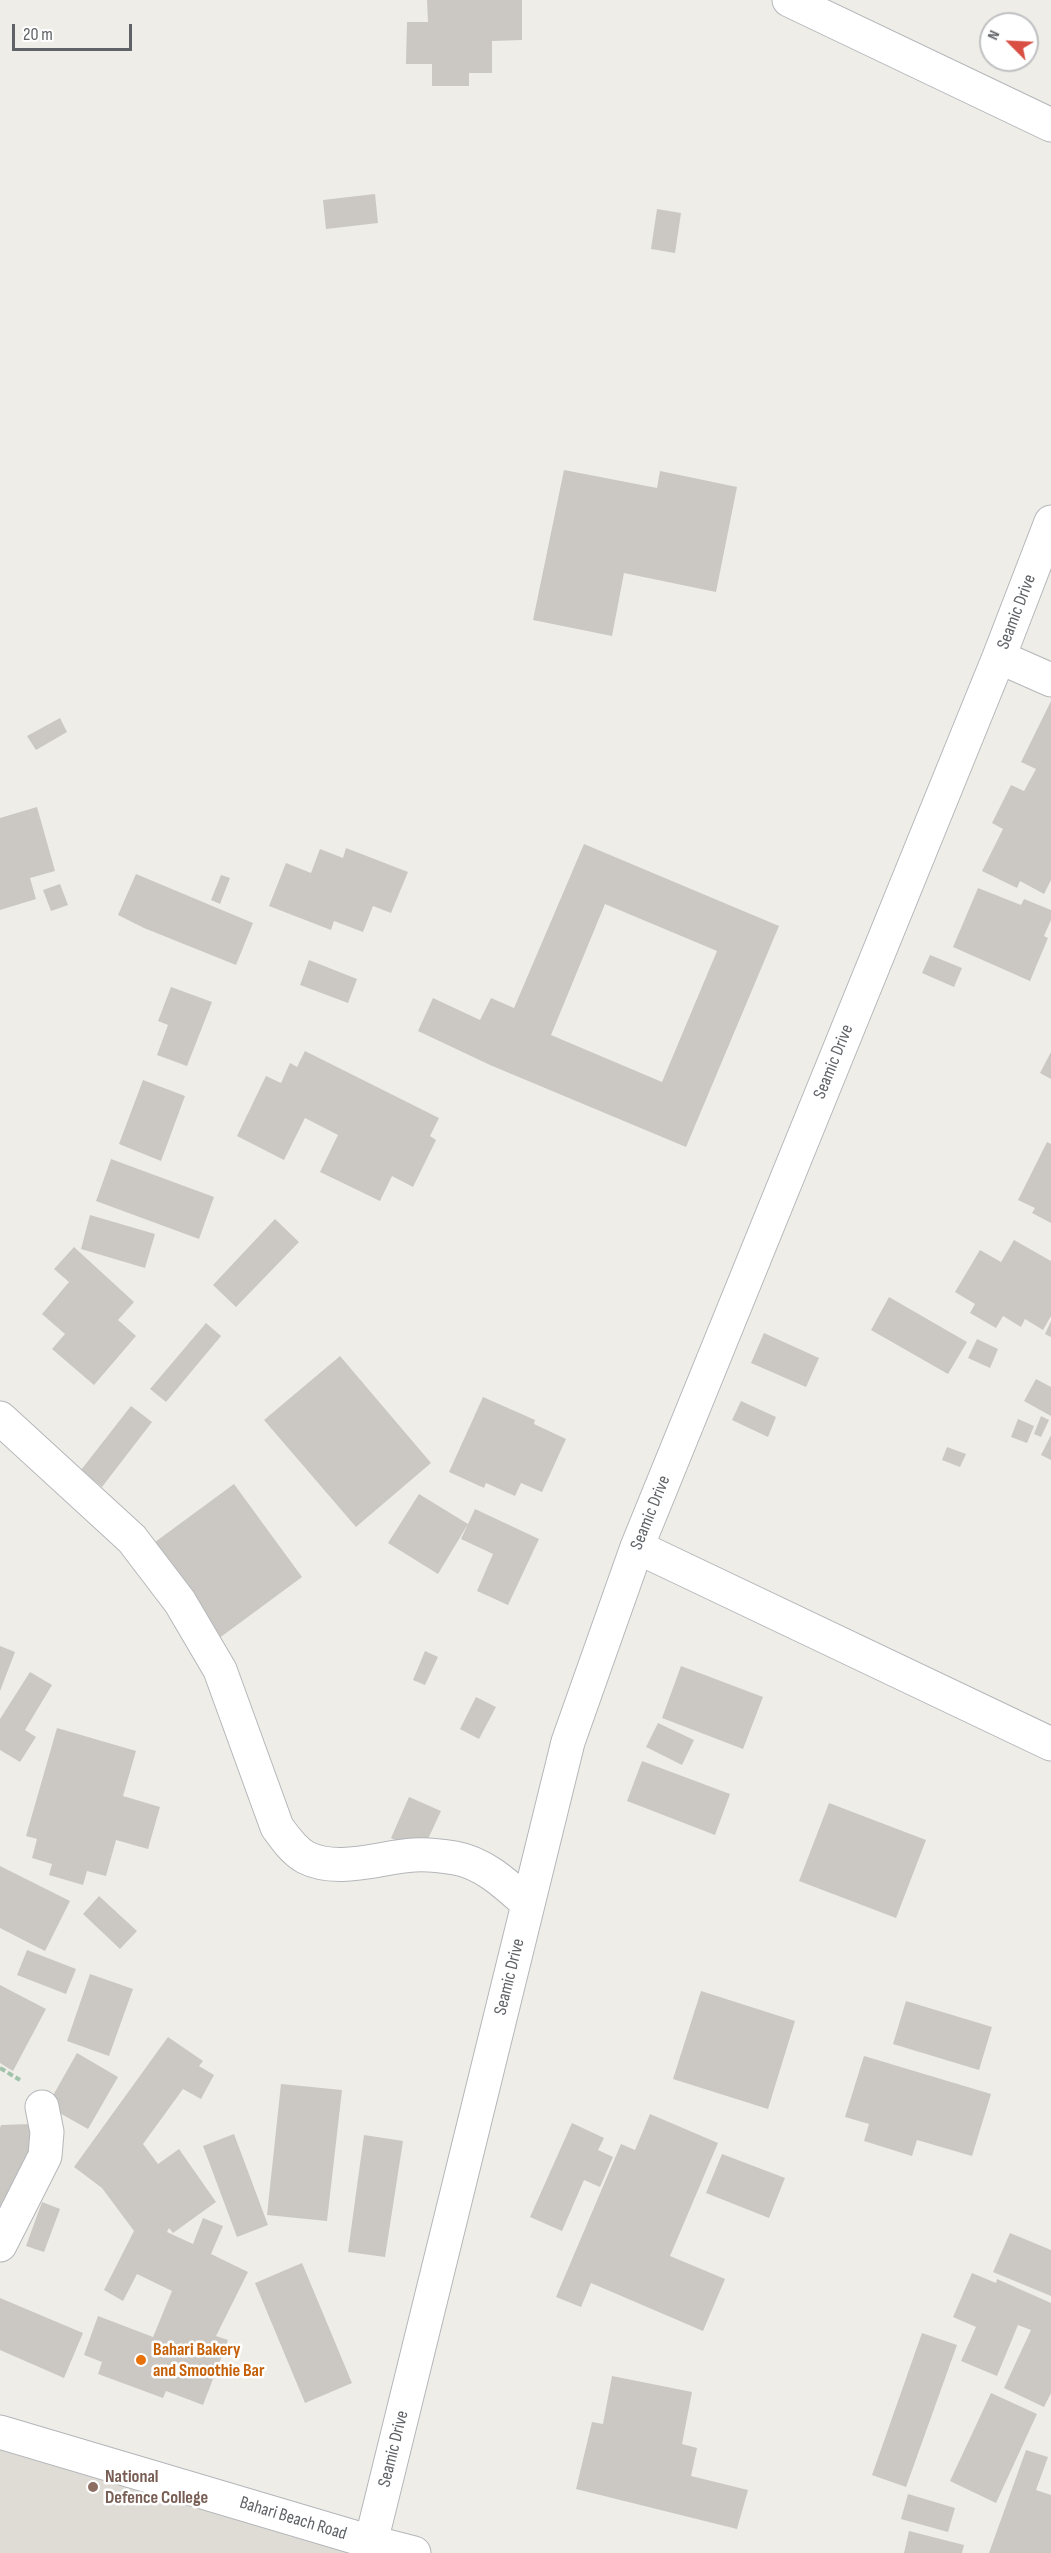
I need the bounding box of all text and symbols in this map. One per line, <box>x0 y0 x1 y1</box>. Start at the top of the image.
scale bar <box>15 12 135 50</box>
north arrow <box>979 12 1039 72</box>
text: 20 m <box>23 24 53 45</box>
text: N <box>984 28 1004 43</box>
street label: Seamic Drive <box>993 572 1041 652</box>
street label: Seamic Drive <box>809 1022 859 1102</box>
street label: Seamic Drive <box>626 1473 676 1553</box>
street label: Seamic Drive <box>490 1936 530 2018</box>
place label: Bahari Bakery and Smoothie Bar <box>153 2339 264 2382</box>
marker: Bahari Bakery and Smoothie Bar <box>134 2353 148 2367</box>
street label: Seamic Drive <box>374 2408 414 2490</box>
place label: National Defence College <box>105 2466 208 2508</box>
marker: National Defence College <box>86 2480 100 2494</box>
street label: Bahari Beach Road <box>237 2492 349 2546</box>

